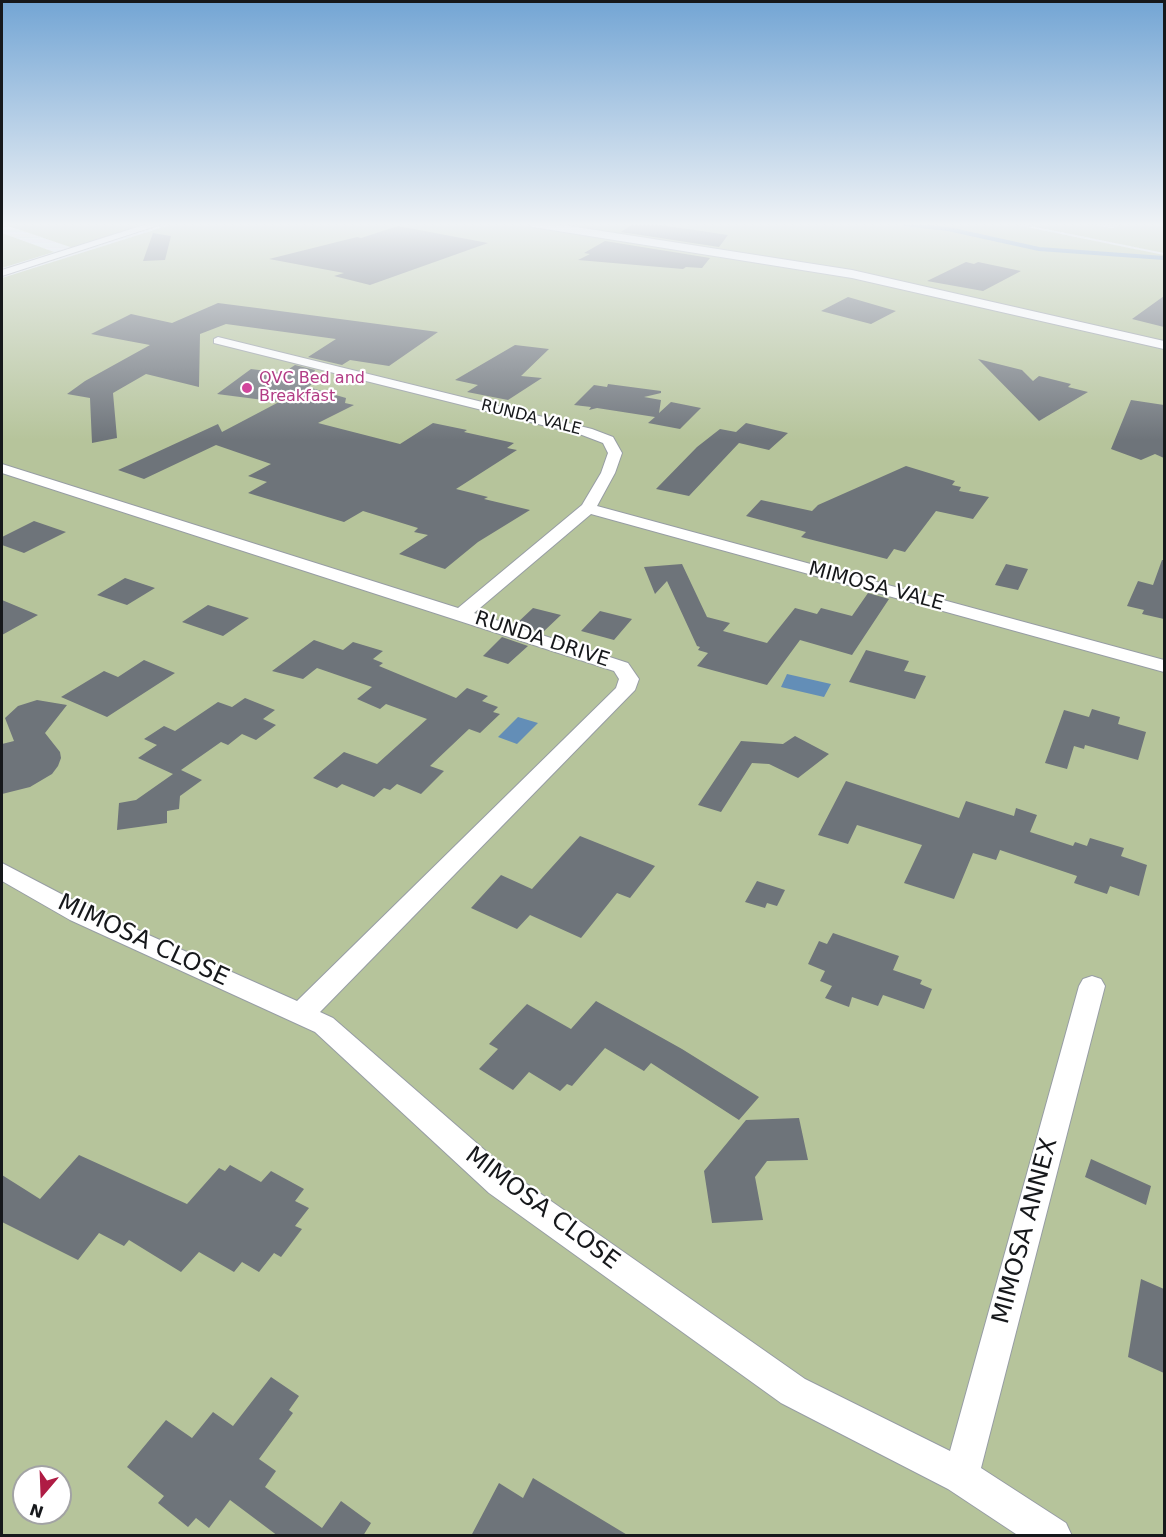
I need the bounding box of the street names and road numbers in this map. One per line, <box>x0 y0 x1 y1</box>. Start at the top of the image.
street label: RUNDA VALE <box>479 396 583 440</box>
street label: MIMOSA VALE <box>806 557 946 617</box>
street label: RUNDA DRIVE <box>472 607 612 673</box>
street label: MIMOSA CLOSE <box>53 889 233 993</box>
street label: MIMOSA ANNEX <box>987 1135 1065 1327</box>
street label: MIMOSA CLOSE <box>459 1142 625 1276</box>

